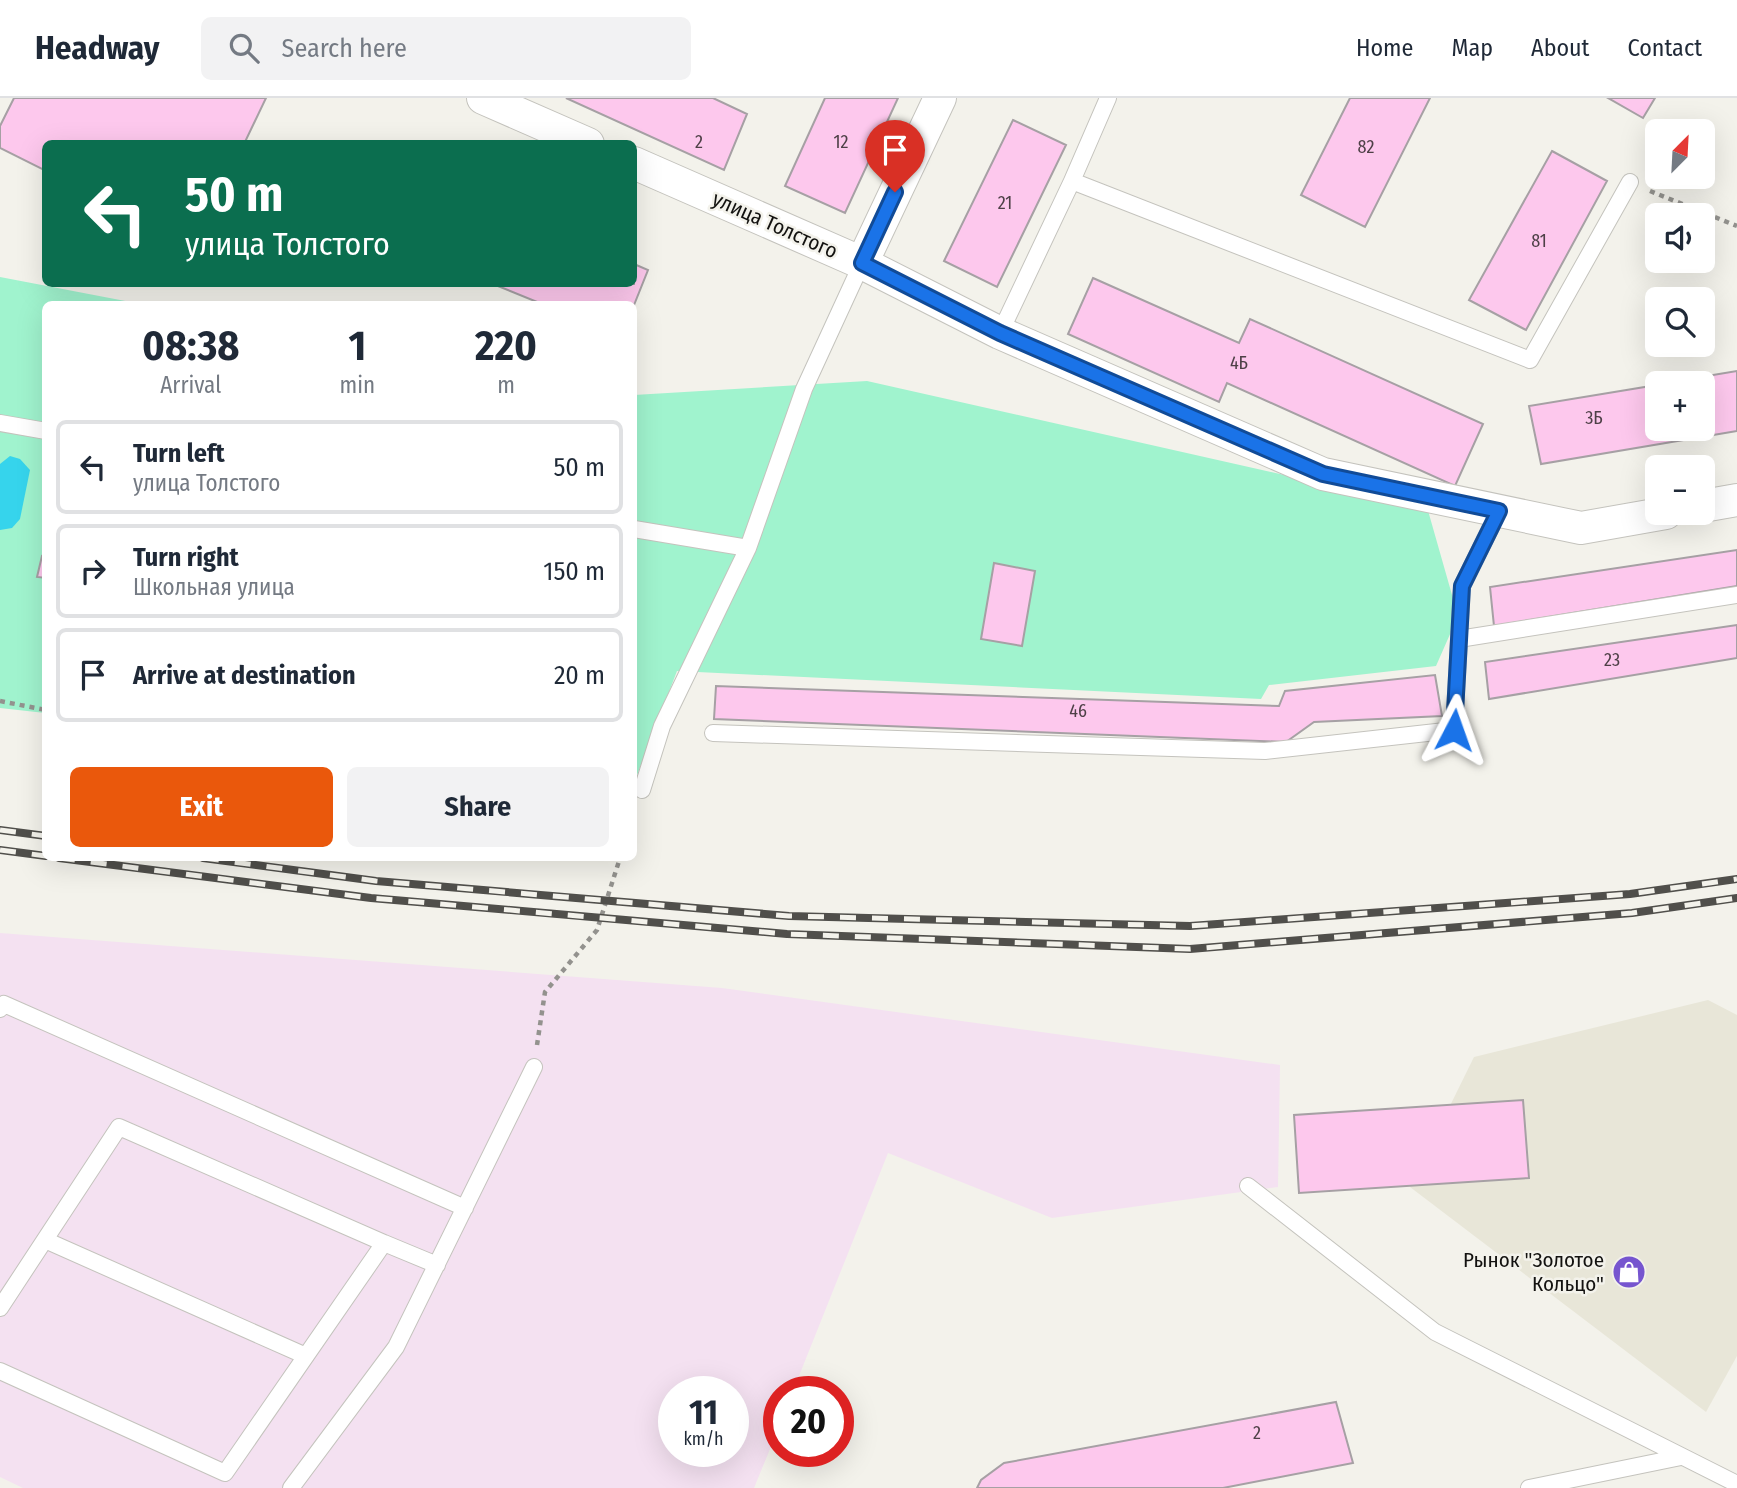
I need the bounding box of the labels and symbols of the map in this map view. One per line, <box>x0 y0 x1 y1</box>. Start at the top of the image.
north arrow <box>1645 119 1715 189</box>
pin <box>865 120 925 192</box>
house number: 2 <box>695 131 703 153</box>
house number: 12 <box>834 131 849 153</box>
house number: 82 <box>1358 136 1374 158</box>
street label: улица Толстого <box>708 186 842 264</box>
house number: 21 <box>998 192 1012 214</box>
house number: 81 <box>1531 230 1547 252</box>
house number: 4Б <box>1230 352 1248 374</box>
house number: 3Б <box>1585 407 1603 429</box>
house number: 23 <box>1604 649 1620 671</box>
position arrow <box>1417 693 1491 767</box>
house number: 46 <box>1069 700 1087 722</box>
place label: Рынок "Золотое Кольцо" <box>1463 1247 1604 1297</box>
shop icon: Рынок "Золотое Кольцо" <box>1610 1253 1648 1291</box>
speed limit sign: 20 <box>763 1376 854 1467</box>
house number: 2 <box>1253 1422 1261 1444</box>

